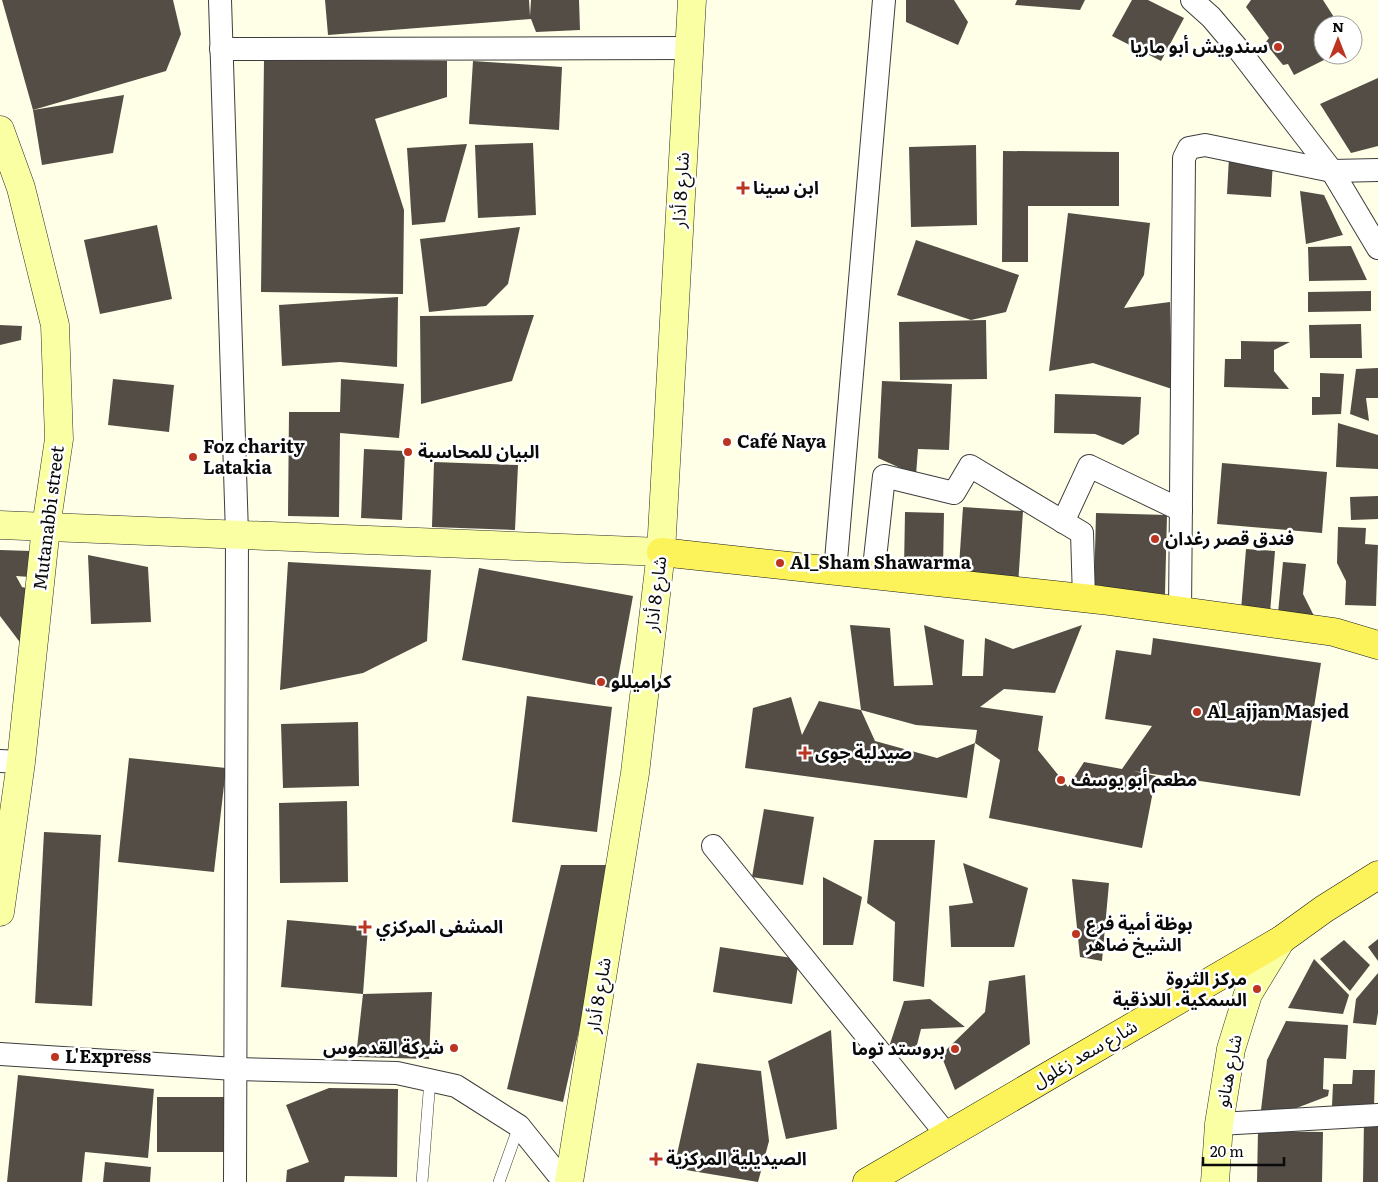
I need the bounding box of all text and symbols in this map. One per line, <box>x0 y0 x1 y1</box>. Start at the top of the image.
north arrow <box>1313 15 1363 65</box>
text: N <box>1332 16 1344 36</box>
place label: سندويش أبو ماريا <box>1130 32 1268 59</box>
marker: سندويش أبو ماريا <box>1272 41 1284 53</box>
street label: شارع 8 أذار <box>664 151 697 230</box>
place label: ابن سينا <box>753 173 819 200</box>
marker: ابن سينا <box>737 182 749 194</box>
place label: Café Naya <box>737 427 827 454</box>
place label: Foz charity Latakia <box>203 432 305 480</box>
marker: Café Naya <box>721 436 733 448</box>
place label: البيان للمحاسبة <box>418 437 539 464</box>
street label: Mutanabbi street <box>25 443 70 592</box>
marker: البيان للمحاسبة <box>402 446 414 458</box>
marker: Foz charity Latakia <box>187 451 199 463</box>
place label: فندق قصر رغدان <box>1165 524 1294 551</box>
marker: فندق قصر رغدان <box>1149 533 1161 545</box>
place label: Al_Sham Shawarma <box>790 548 972 575</box>
street label: شارع 8 أذار <box>636 554 675 634</box>
marker: Al_Sham Shawarma <box>774 557 786 569</box>
place label: كراميللو <box>611 667 672 694</box>
marker: كراميللو <box>595 676 607 688</box>
place label: Al_ajjan Masjed <box>1207 697 1349 724</box>
marker: Al_ajjan Masjed <box>1191 706 1203 718</box>
place label: صيدلية جوى <box>815 738 912 765</box>
marker: صيدلية جوى <box>799 747 811 759</box>
place label: مطعم أبو يوسف <box>1071 765 1197 793</box>
marker: مطعم أبو يوسف <box>1055 774 1067 786</box>
place label: بوظة أمية فرع الشيخ ضاهر <box>1085 909 1193 958</box>
place label: المشفى المركزي <box>376 912 503 941</box>
marker: المشفى المركزي <box>358 920 372 934</box>
marker: بوظة أمية فرع الشيخ ضاهر <box>1070 928 1082 940</box>
street label: شارع 8 أذار <box>578 955 619 1036</box>
place label: مركز الثروة السمكية. اللاذقية <box>1113 964 1247 1012</box>
marker: مركز الثروة السمكية. اللاذقية <box>1251 983 1263 995</box>
street label: شارع سعد زغلول <box>1027 1012 1143 1095</box>
street label: شارع هنانو <box>1207 1032 1250 1110</box>
place label: شركة القدموس <box>323 1033 444 1060</box>
place label: بروستد توما <box>852 1034 945 1061</box>
place label: L'Express <box>65 1042 151 1069</box>
marker: شركة القدموس <box>448 1042 460 1054</box>
marker: بروستد توما <box>949 1043 961 1055</box>
marker: L'Express <box>49 1051 61 1063</box>
scale bar <box>1203 1134 1284 1166</box>
text: 20 m <box>1210 1139 1244 1162</box>
place label: الصيديلية المركزية <box>666 1144 807 1171</box>
marker: الصيديلية المركزية <box>650 1153 662 1165</box>

